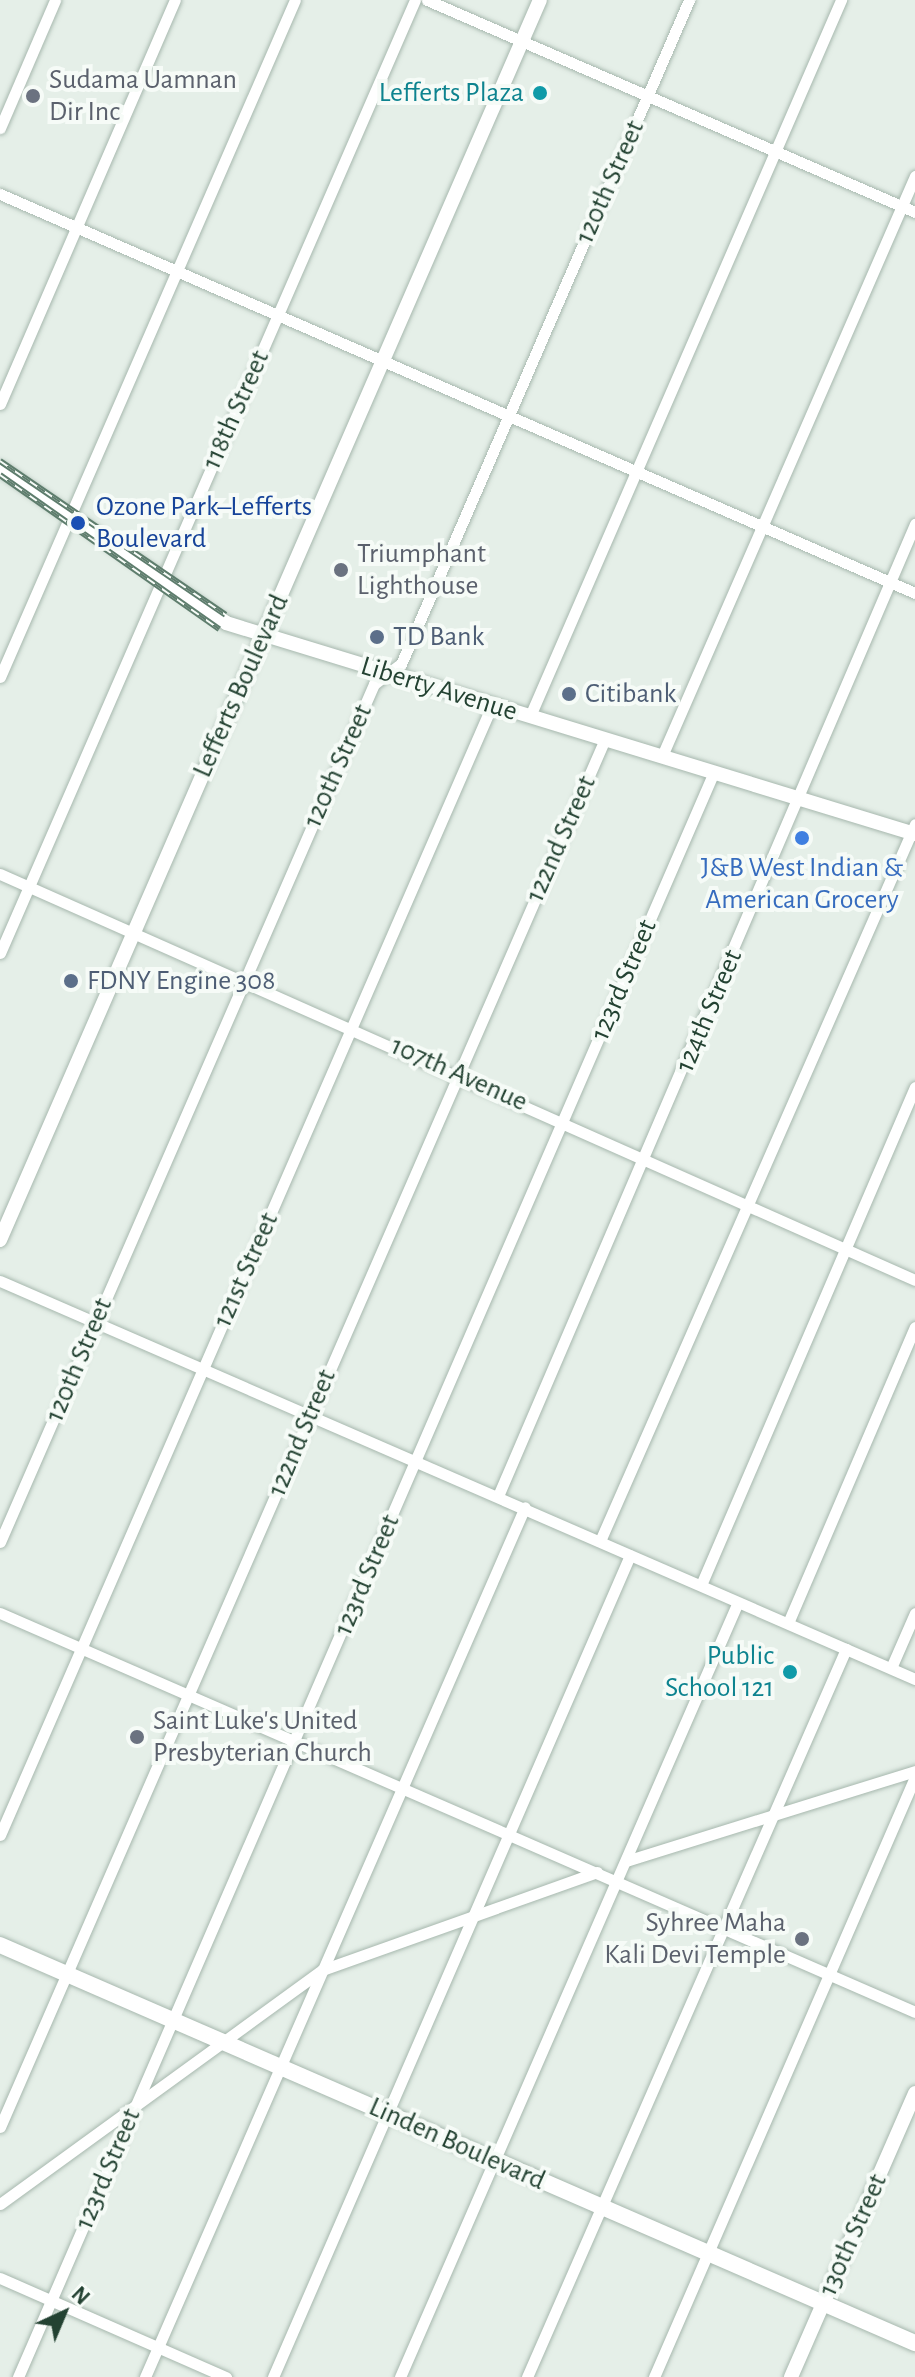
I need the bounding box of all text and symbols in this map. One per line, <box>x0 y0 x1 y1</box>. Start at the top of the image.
place label: Sudama Uamnan Dir Inc <box>49 63 237 129</box>
place label: Lefferts Plaza <box>379 76 524 110</box>
marker: Lefferts Plaza <box>531 84 549 102</box>
marker: Sudama Uamnan Dir Inc <box>24 87 42 105</box>
street label: 120th Street <box>568 115 652 249</box>
street label: 118th Street <box>195 345 277 475</box>
place label: Ozone Park–Lefferts Boulevard <box>96 490 312 556</box>
marker: Ozone Park–Lefferts Boulevard <box>67 512 89 534</box>
place label: Triumphant Lighthouse <box>357 537 486 603</box>
marker: Triumphant Lighthouse <box>332 561 350 579</box>
street label: Lefferts Boulevard <box>186 589 296 783</box>
place label: TD Bank <box>393 620 484 654</box>
marker: TD Bank <box>368 628 386 646</box>
street label: Liberty Avenue <box>357 649 521 729</box>
place label: Citibank <box>585 677 676 711</box>
marker: Citibank <box>560 685 578 703</box>
street label: 120th Street <box>296 699 380 833</box>
street label: 122nd Street <box>518 771 604 907</box>
marker: J&B West Indian & American Grocery <box>793 829 811 847</box>
place label: J&B West Indian & American Grocery <box>701 851 903 917</box>
street label: 123rd Street <box>584 915 664 1045</box>
street label: 124th Street <box>668 945 750 1077</box>
place label: FDNY Engine 308 <box>87 964 275 998</box>
marker: FDNY Engine 308 <box>62 972 80 990</box>
street label: 107th Avenue <box>386 1029 532 1119</box>
street label: 121st Street <box>206 1208 286 1332</box>
street label: 120th Street <box>38 1293 120 1427</box>
street label: 122nd Street <box>260 1364 344 1502</box>
street label: 123rd Street <box>327 1510 407 1640</box>
place label: Public School 121 <box>665 1639 774 1705</box>
marker: Public School 121 <box>781 1663 799 1681</box>
place label: Saint Luke's United Presbyterian Church <box>153 1704 372 1770</box>
marker: Saint Luke's United Presbyterian Church <box>128 1728 146 1746</box>
place label: Syhree Maha Kali Devi Temple <box>604 1906 786 1972</box>
marker: Syhree Maha Kali Devi Temple <box>793 1930 811 1948</box>
street label: Linden Boulevard <box>364 2090 550 2198</box>
street label: 123rd Street <box>68 2104 148 2234</box>
street label: 130th Street <box>811 2169 895 2301</box>
north arrow <box>24 2273 104 2353</box>
text: N <box>68 2283 94 2309</box>

